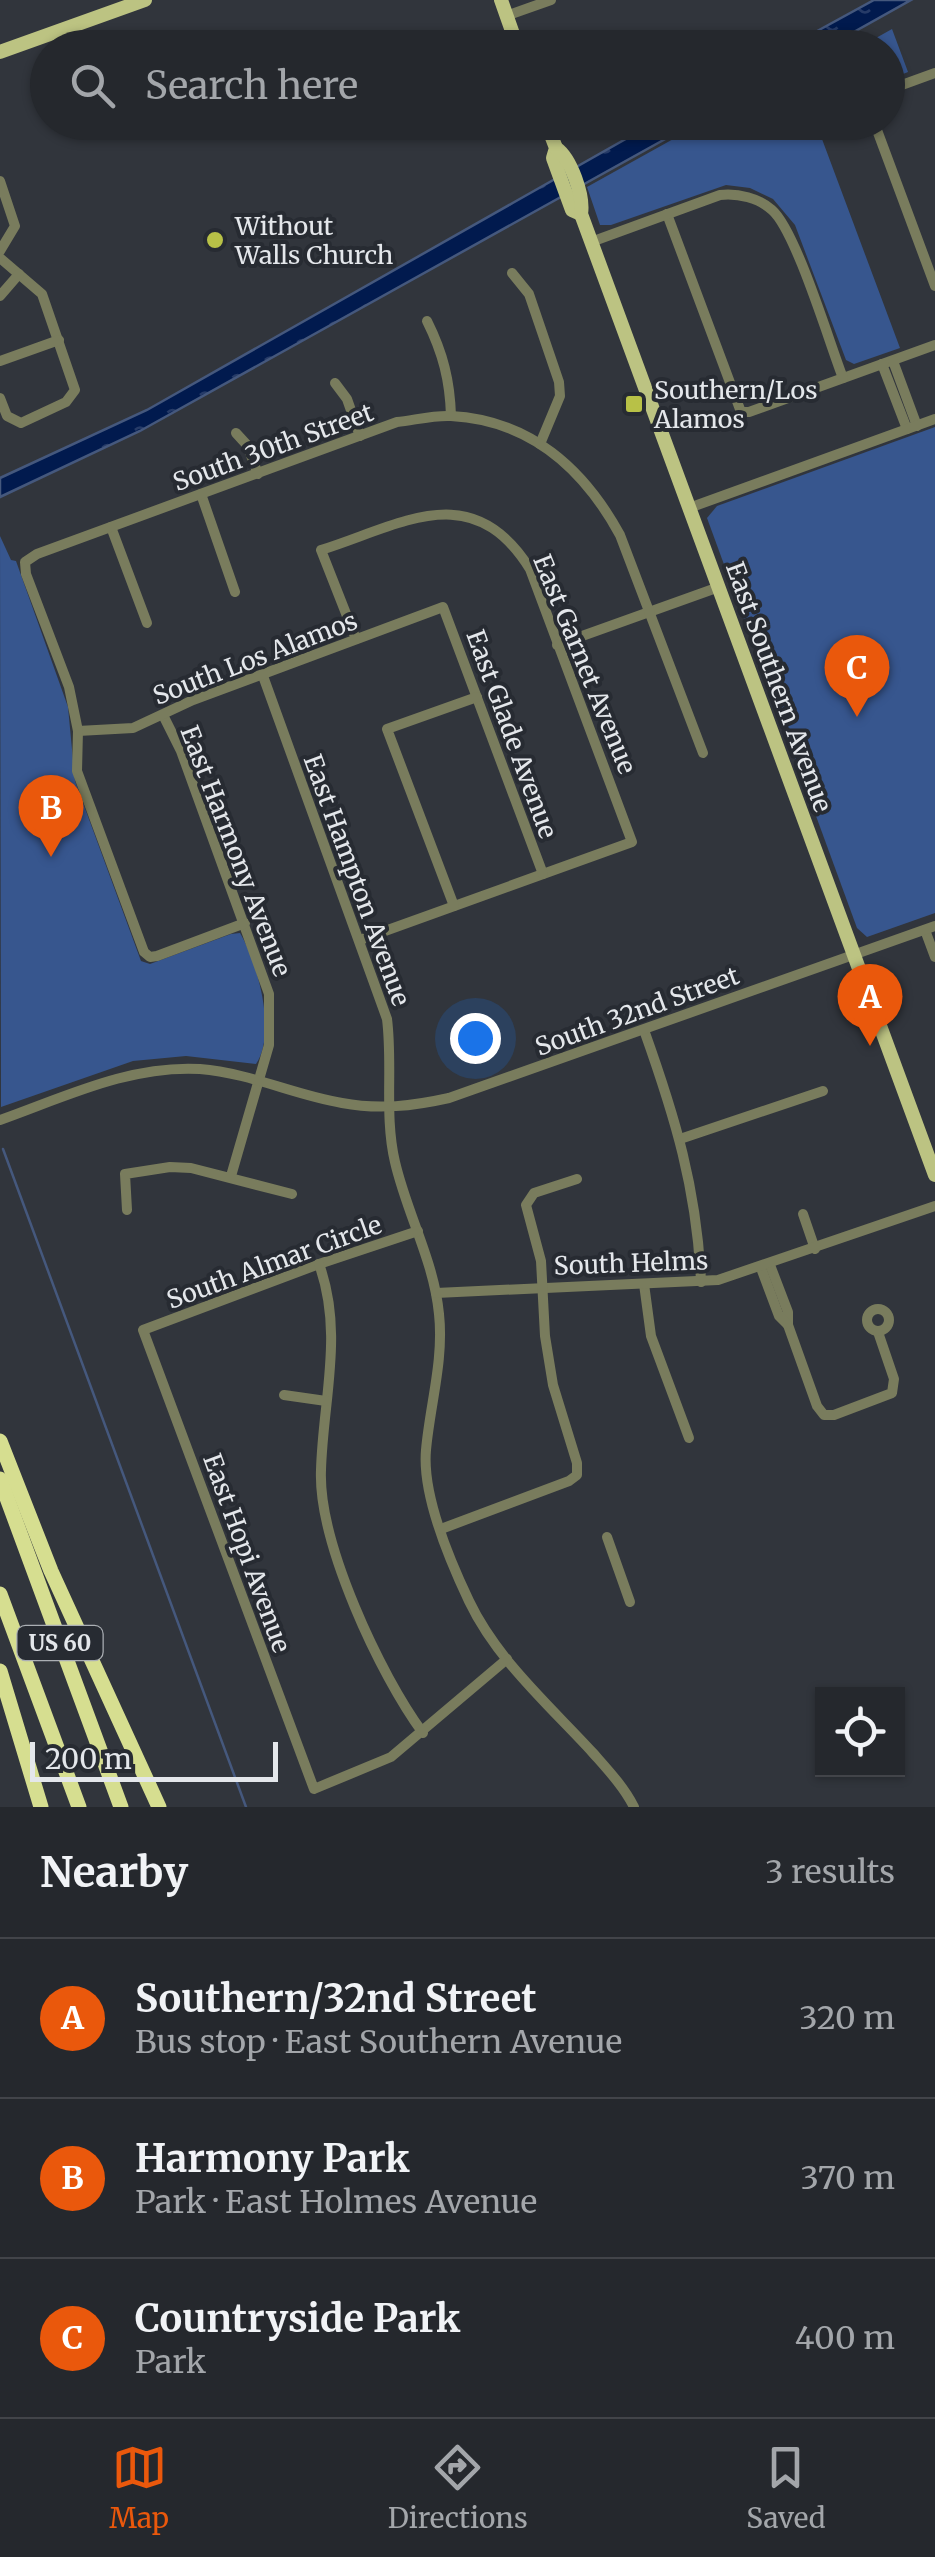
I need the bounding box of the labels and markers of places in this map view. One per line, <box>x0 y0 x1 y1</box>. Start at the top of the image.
place label: Without Walls Church <box>234 210 393 271</box>
marker: Without Walls Church <box>204 229 226 251</box>
place label: Southern/Los Alamos <box>653 374 817 435</box>
marker: Southern/Los Alamos <box>623 393 645 415</box>
pin: C <box>824 634 890 717</box>
pin: B <box>18 774 84 857</box>
pin: A <box>838 964 902 1046</box>

